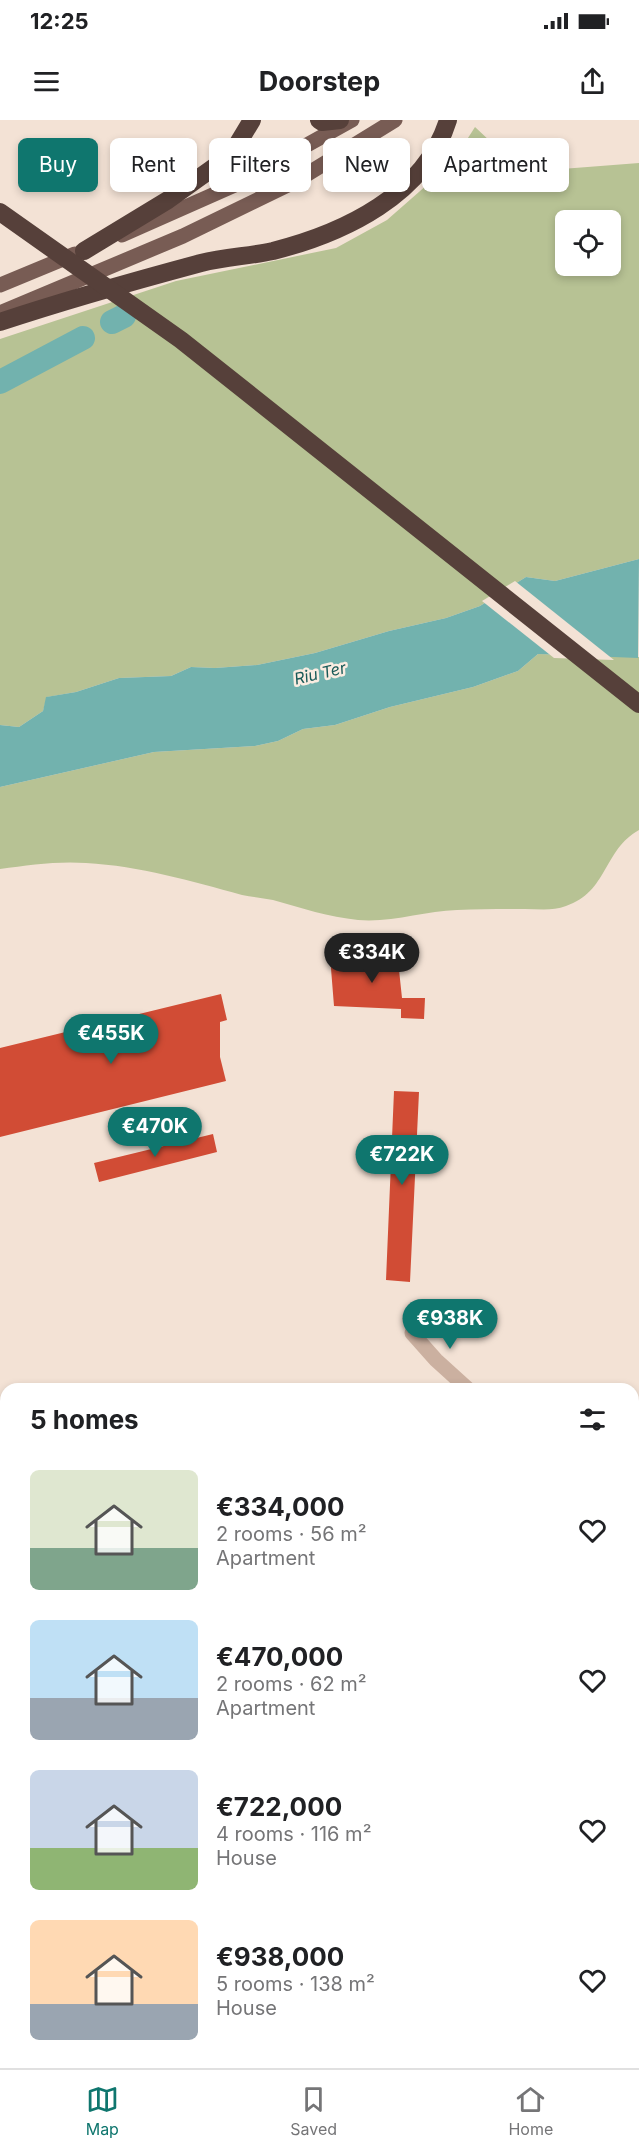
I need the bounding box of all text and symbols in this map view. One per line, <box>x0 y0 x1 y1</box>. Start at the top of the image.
text: 12:25 <box>30 8 89 34</box>
icon: menu <box>30 65 63 98</box>
text: Doorstep <box>259 65 380 98</box>
icon: share <box>576 65 609 98</box>
chip: Buy <box>18 138 98 192</box>
chip: Rent <box>110 138 197 192</box>
chip: Filters <box>209 138 311 192</box>
chip: New <box>323 138 410 192</box>
chip: Apartment <box>422 138 569 192</box>
map controls <box>555 210 621 276</box>
button: locate <box>555 210 621 276</box>
water label: Riu Ter <box>292 657 349 689</box>
pin: €334K <box>330 933 414 984</box>
text: €334K <box>338 940 406 964</box>
pin: €455K <box>69 1014 153 1065</box>
text: €455K <box>77 1021 145 1045</box>
pin: €470K <box>113 1107 197 1158</box>
text: €470K <box>122 1114 188 1138</box>
pin: €722K <box>360 1135 444 1186</box>
text: €722K <box>370 1142 434 1166</box>
pin: €938K <box>408 1299 492 1350</box>
text: €938K <box>417 1306 484 1330</box>
icon: filters <box>576 1403 609 1436</box>
text: 5 homes <box>30 1404 139 1435</box>
text: €334,000 <box>216 1491 345 1522</box>
icon: home <box>78 1494 150 1566</box>
icon: heart <box>576 1514 609 1547</box>
text: 2 rooms · 56 m² <box>216 1522 367 1546</box>
text: Apartment <box>216 1546 315 1570</box>
text: €470,000 <box>216 1641 343 1672</box>
icon: home <box>78 1644 150 1716</box>
icon: heart <box>576 1664 609 1697</box>
text: 2 rooms · 62 m² <box>216 1672 367 1696</box>
text: Apartment <box>216 1696 315 1720</box>
text: €722,000 <box>216 1791 342 1822</box>
icon: home <box>78 1794 150 1866</box>
icon: heart <box>576 1814 609 1847</box>
text: 4 rooms · 116 m² <box>216 1822 371 1846</box>
text: House <box>216 1846 277 1870</box>
text: €938,000 <box>216 1941 344 1972</box>
icon: home <box>78 1944 150 2016</box>
icon: heart <box>576 1964 609 1997</box>
text: 5 rooms · 138 m² <box>216 1972 375 1996</box>
text: House <box>216 1996 277 2020</box>
tab: Map <box>86 2083 119 2139</box>
tab: Saved <box>290 2083 337 2139</box>
tab: Home <box>508 2083 553 2139</box>

